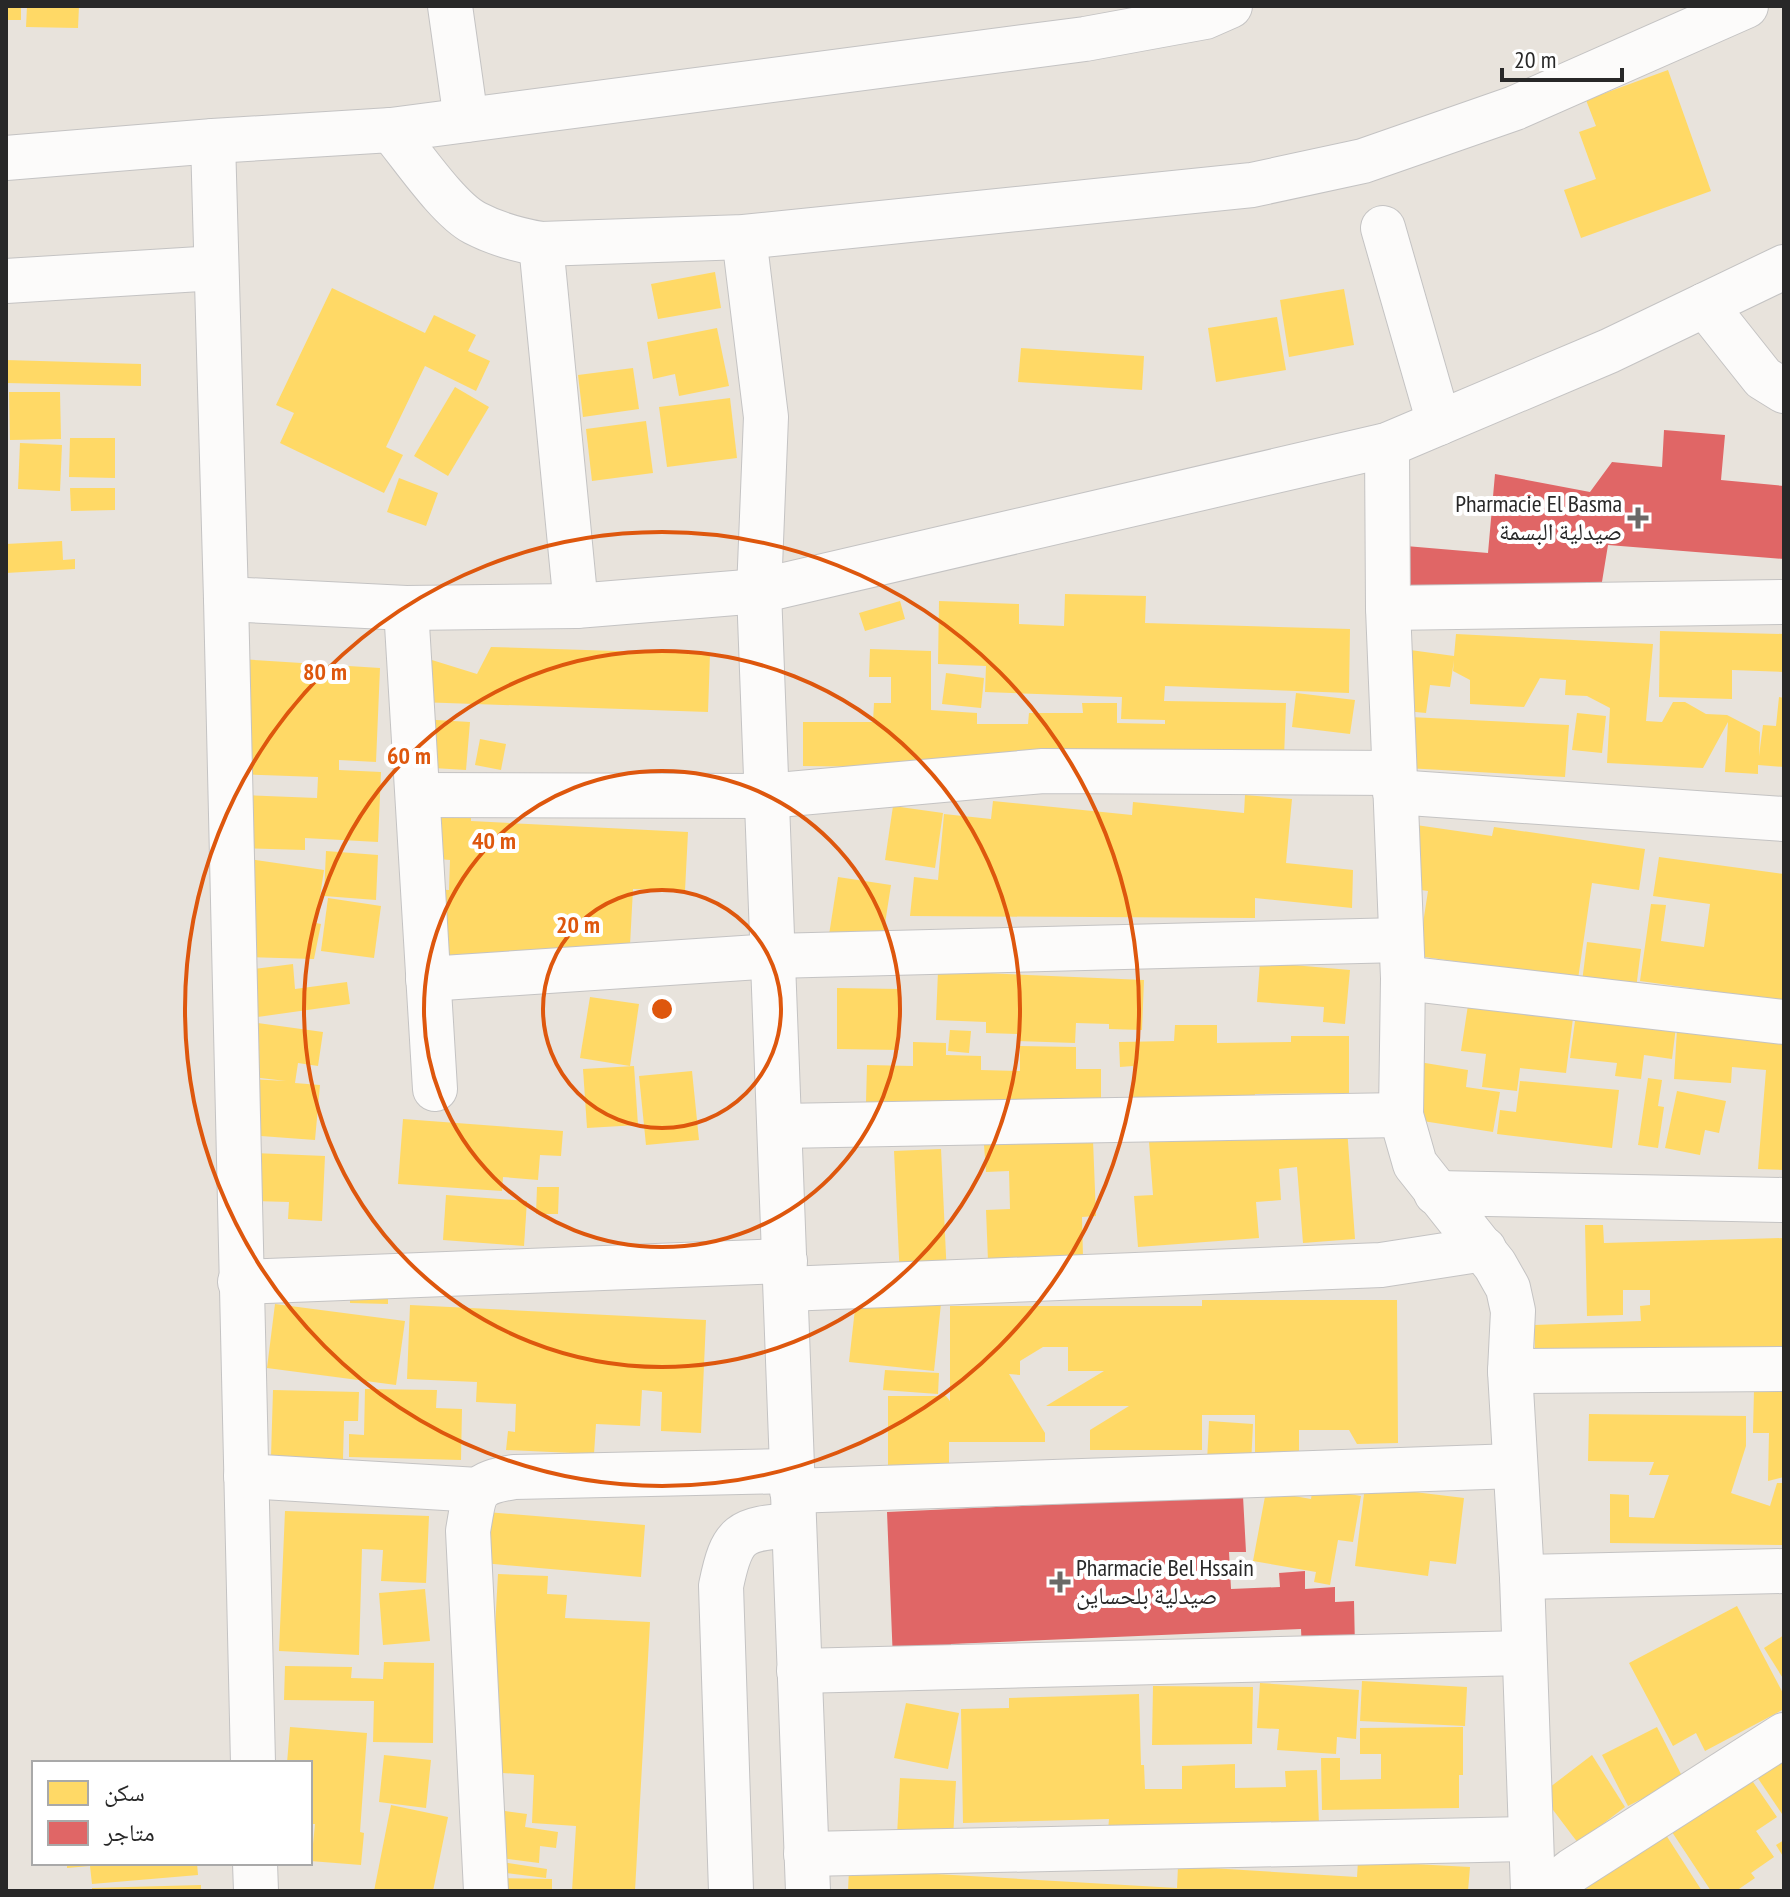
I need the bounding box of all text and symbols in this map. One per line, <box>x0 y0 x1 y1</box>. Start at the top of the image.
scale bar <box>1502 32 1622 82</box>
text: 20 m <box>1514 44 1556 75</box>
place label: Pharmacie El Basma صيدلية البسمة <box>1455 488 1622 547</box>
marker: Pharmacie El Basma صيدلية البسمة <box>1629 509 1647 527</box>
text: 80 m <box>303 656 347 687</box>
text: 60 m <box>387 740 431 771</box>
text: 40 m <box>472 825 516 856</box>
text: 20 m <box>556 909 600 940</box>
centre of rings <box>648 995 676 1023</box>
place label: Pharmacie Bel Hssain صيدلية بلحساين <box>1076 1552 1254 1611</box>
marker: Pharmacie Bel Hssain صيدلية بلحساين <box>1051 1573 1069 1591</box>
legend <box>32 1761 312 1865</box>
text: سكن <box>104 1777 145 1808</box>
text: متاجر <box>103 1817 155 1848</box>

